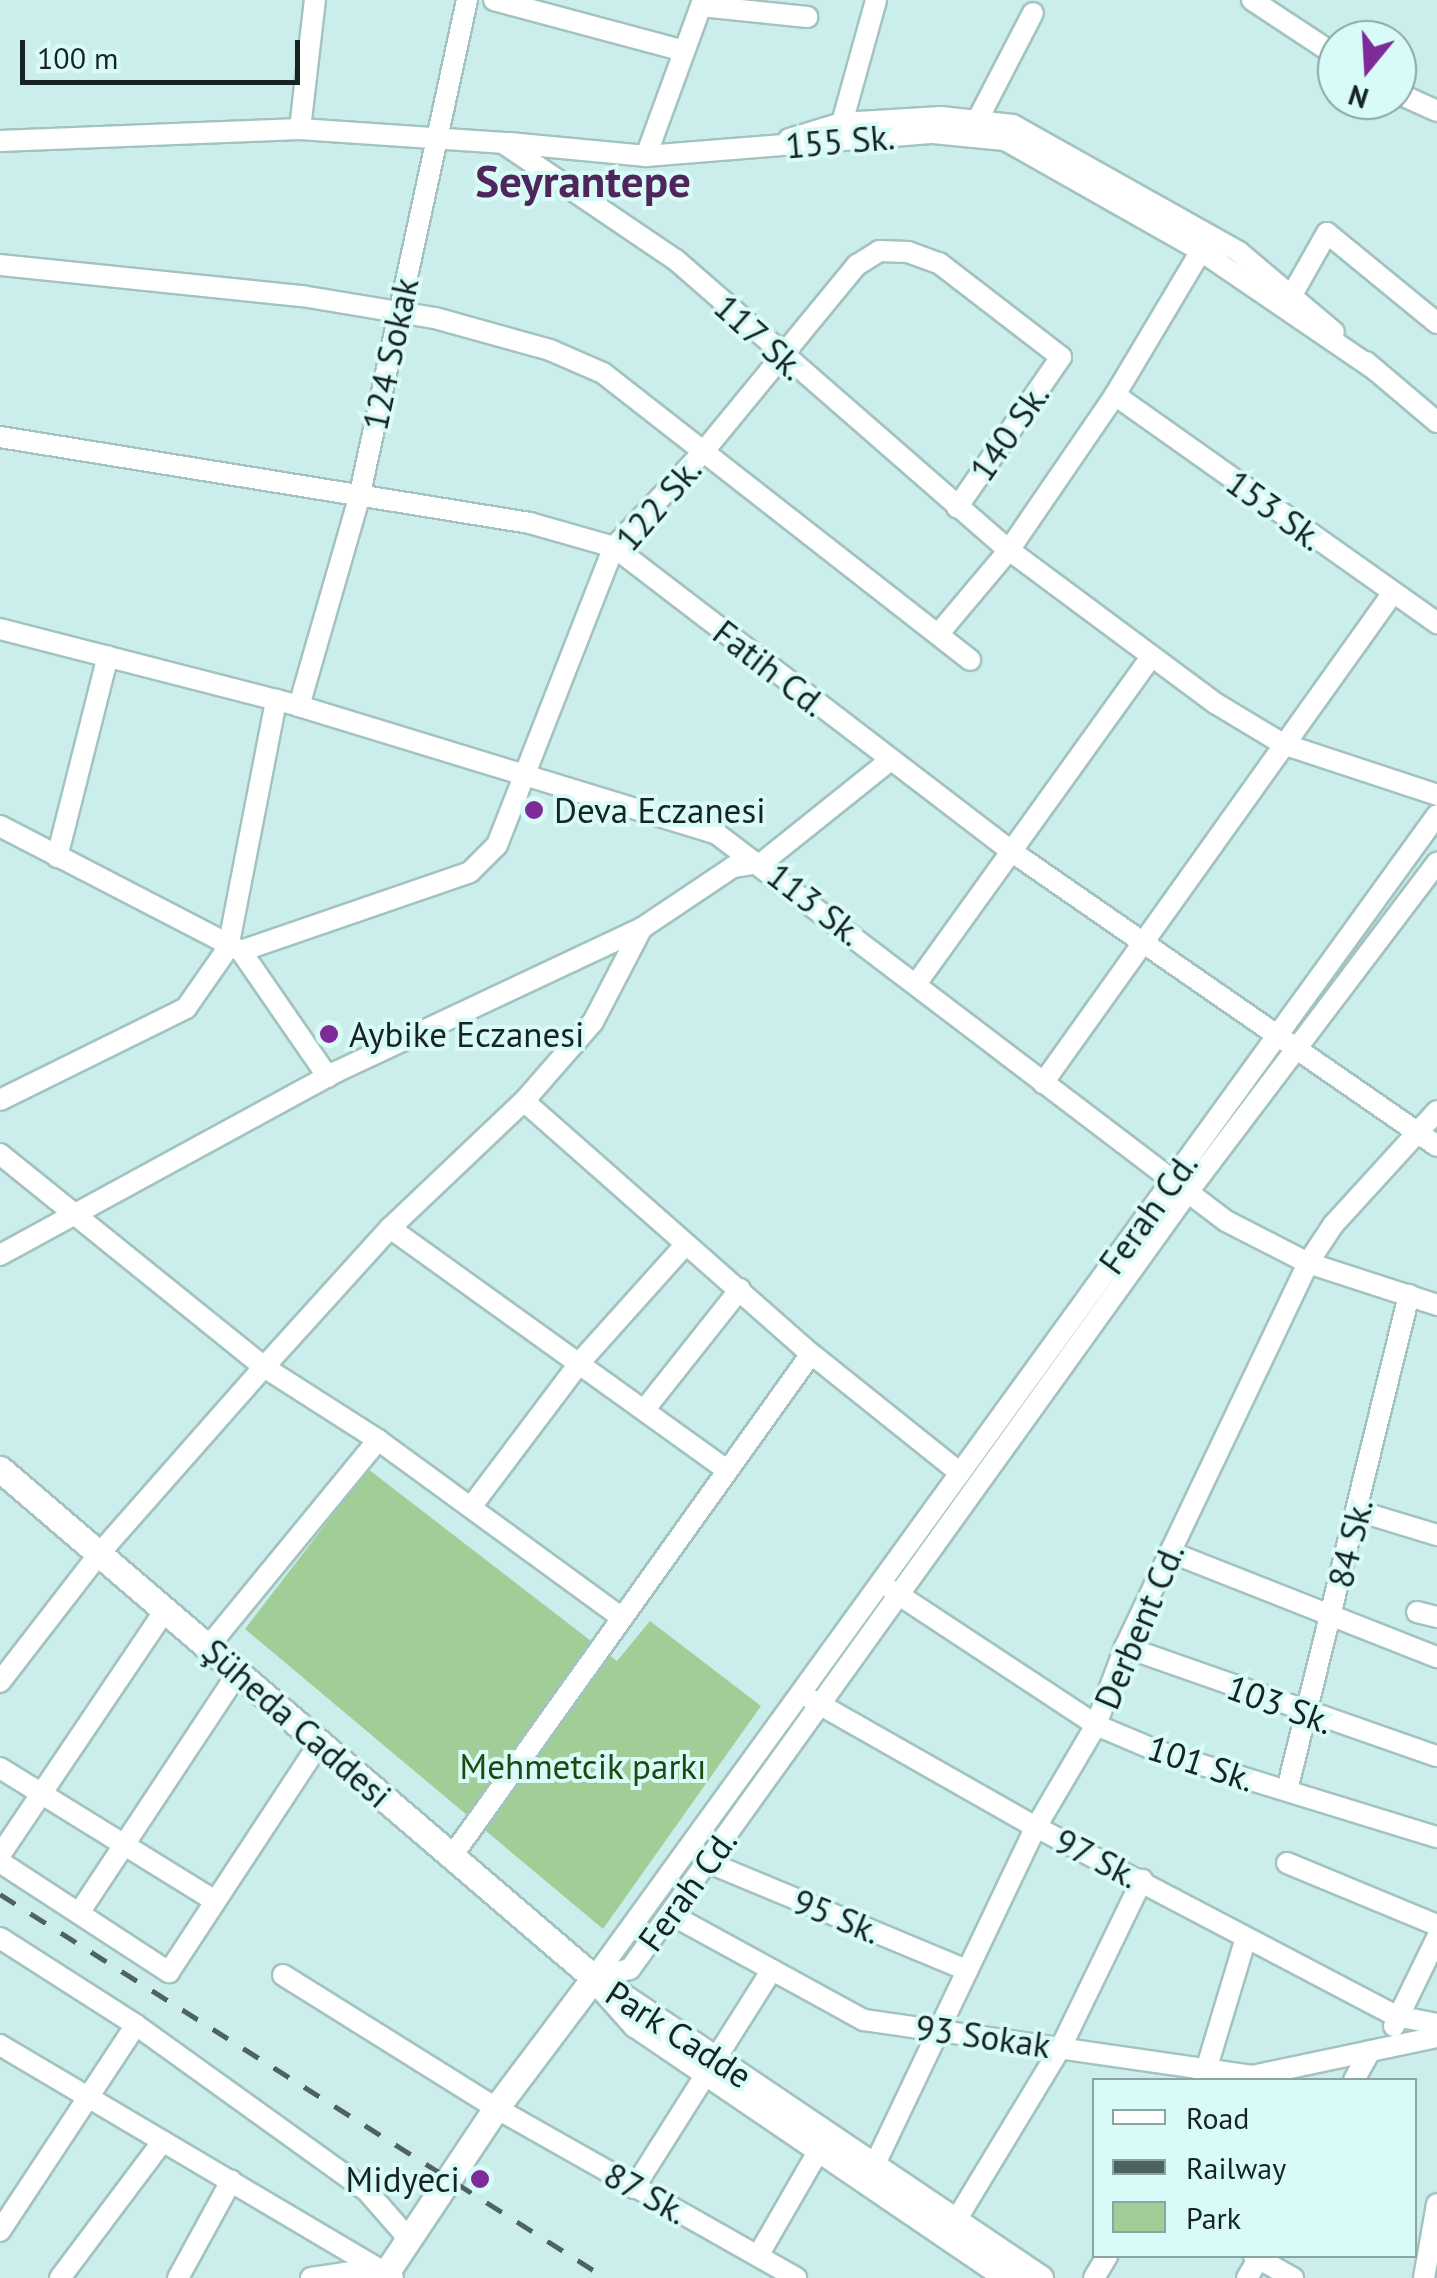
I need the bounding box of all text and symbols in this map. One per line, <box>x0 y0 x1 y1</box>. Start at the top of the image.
scale bar <box>25 20 305 82</box>
north arrow <box>1317 20 1417 120</box>
text: 100 m <box>37 38 118 77</box>
text: N <box>1344 77 1373 118</box>
street label: 155 Sk. <box>784 115 896 167</box>
district label: Seyrantepe <box>475 154 691 208</box>
street label: 124 Sokak <box>353 274 427 434</box>
street label: 117 Sk. <box>705 285 815 389</box>
street label: 140 Sk. <box>960 375 1058 489</box>
street label: 122 Sk. <box>606 449 710 559</box>
street label: 153 Sk. <box>1218 461 1332 559</box>
street label: Fatih Cd. <box>705 611 835 725</box>
place label: Deva Eczanesi <box>554 789 766 831</box>
marker: Deva Eczanesi <box>523 799 545 821</box>
street label: 113 Sk. <box>759 854 871 954</box>
place label: Aybike Eczanesi <box>349 1013 584 1055</box>
marker: Aybike Eczanesi <box>318 1023 340 1045</box>
street label: Ferah Cd. <box>1090 1144 1206 1282</box>
street label: 84 Sk. <box>1319 1494 1381 1592</box>
street label: Derbent Cd. <box>1085 1537 1193 1715</box>
street label: Şüheda Caddesi <box>194 1630 400 1816</box>
street label: 103 Sk. <box>1221 1666 1339 1742</box>
street label: 101 Sk. <box>1142 1726 1260 1800</box>
park label: Mehmetcik parkı <box>459 1745 707 1787</box>
street label: 97 Sk. <box>1047 1819 1147 1897</box>
street label: Ferah Cd. <box>629 1821 745 1959</box>
street label: 95 Sk. <box>787 1880 887 1952</box>
street label: Park Cadde <box>598 1971 760 2097</box>
street label: 93 Sokak <box>913 2006 1053 2066</box>
legend <box>1092 2078 1417 2258</box>
text: Road <box>1186 2098 1250 2137</box>
text: Railway <box>1186 2148 1286 2187</box>
street label: 87 Sk. <box>596 2153 696 2233</box>
place label: Midyeci <box>346 2158 460 2200</box>
marker: Midyeci <box>469 2168 491 2190</box>
text: Park <box>1186 2198 1241 2237</box>

